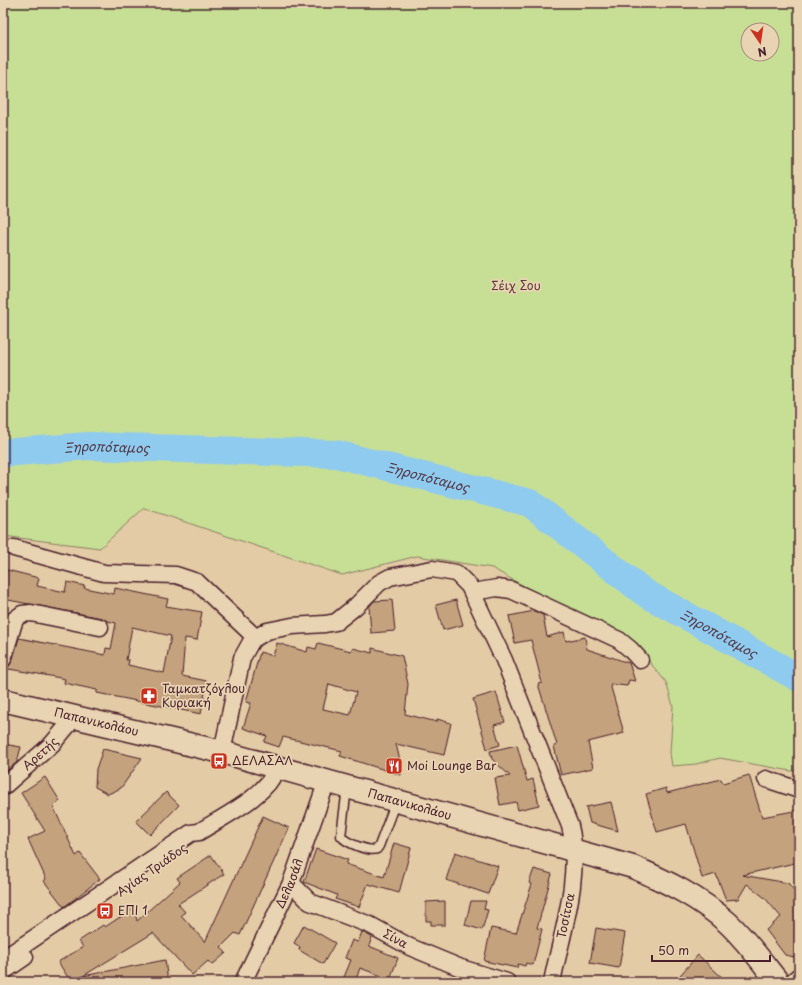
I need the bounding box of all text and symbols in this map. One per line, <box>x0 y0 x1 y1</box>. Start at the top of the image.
north arrow <box>740 22 780 62</box>
text: N <box>756 43 769 62</box>
park label: Σέιχ Σου <box>491 276 541 294</box>
water label: Ξηροπόταμος <box>63 436 151 457</box>
water label: Ξηροπόταμος <box>384 457 473 497</box>
water label: Ξηροπόταμος <box>677 604 762 663</box>
place label: Ταμκατζόγλου Κυριακή <box>162 679 245 711</box>
pharmacy icon: Ταμκατζόγλου Κυριακή <box>139 686 159 706</box>
street label: Παπανικολάου <box>53 702 141 740</box>
street label: Αρετής <box>18 733 62 774</box>
bus stop icon: ΔΕΛΑΣΑΛ <box>209 751 229 771</box>
place label: ΔΕΛΑΣΑΛ <box>232 751 293 769</box>
restaurant icon: Moi Lounge Bar <box>384 756 404 776</box>
place label: Moi Lounge Bar <box>407 756 497 774</box>
street label: Παπανικολάου <box>366 783 454 824</box>
street label: Αγίας Τριάδος <box>112 838 190 900</box>
street label: Δελασάλ <box>270 856 307 911</box>
street label: Τοσίτσα <box>551 891 579 940</box>
bus stop icon: ΕΠΙ 1 <box>95 901 115 921</box>
place label: ΕΠΙ 1 <box>118 901 148 919</box>
street label: Σίνα <box>380 924 411 952</box>
scale bar <box>652 937 770 963</box>
text: 50 m <box>658 941 689 959</box>

